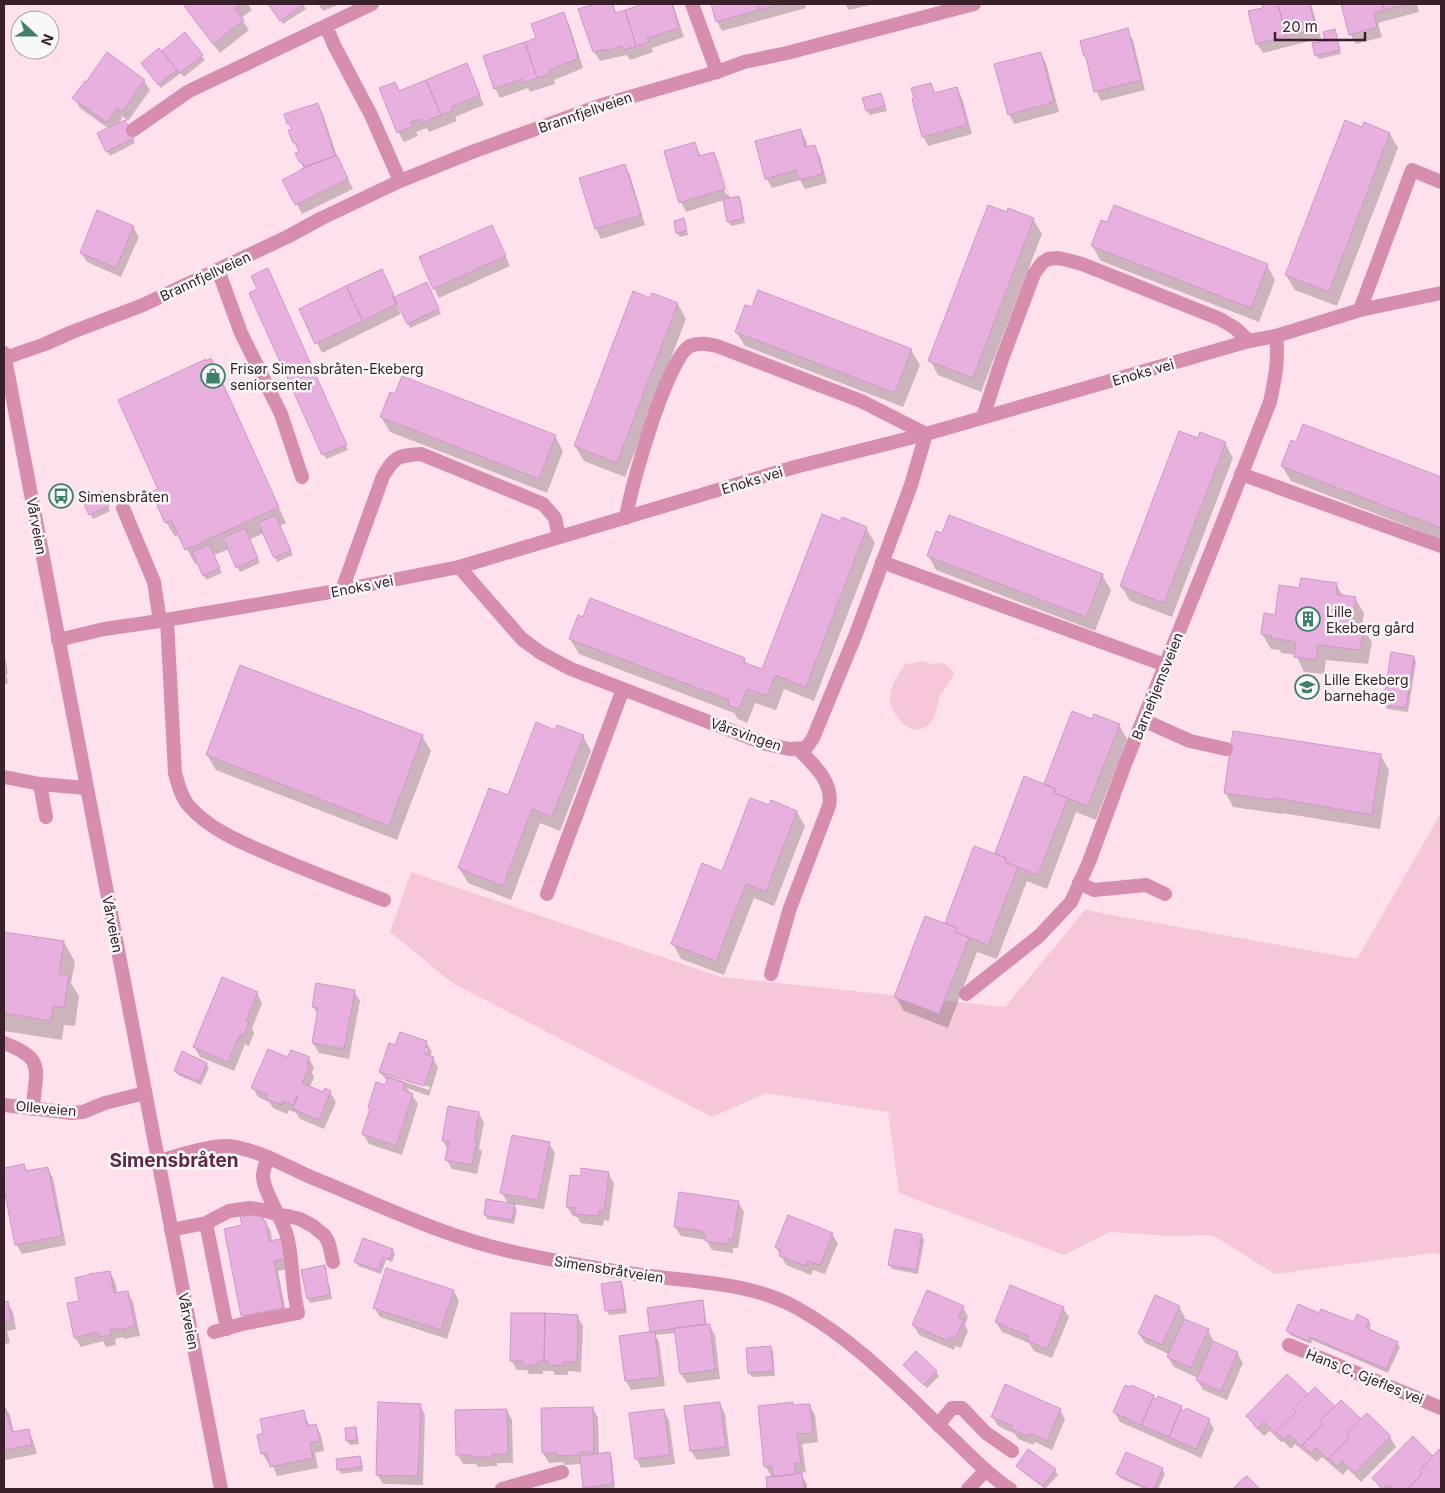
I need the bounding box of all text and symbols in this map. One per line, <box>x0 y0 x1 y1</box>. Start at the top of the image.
north arrow <box>10 10 60 60</box>
scale bar <box>1275 10 1365 42</box>
text: 20 m <box>1282 17 1318 36</box>
text: N <box>38 32 57 48</box>
street label: Brannfjellveien <box>536 88 634 136</box>
street label: Brannfjellveien <box>157 248 253 304</box>
street label: Enoks vei <box>1110 355 1176 389</box>
place label: Frisør Simensbråten-Ekeberg seniorsenter <box>230 360 424 393</box>
shop icon: Frisør Simensbråten-Ekeberg seniorsenter <box>200 363 226 389</box>
street label: Enoks vei <box>719 463 785 497</box>
bus stop icon: Simensbråten <box>48 483 74 509</box>
place label: Simensbråten <box>78 488 169 505</box>
street label: Vårveien <box>24 496 50 556</box>
street label: Enoks vei <box>329 572 395 600</box>
place label: Lille Ekeberg gård <box>1326 603 1414 636</box>
building icon: Lille Ekeberg gård <box>1295 606 1321 632</box>
street label: Barnehjemsveien <box>1128 630 1186 742</box>
place label: Lille Ekeberg barnehage <box>1324 671 1409 704</box>
school or university icon: Lille Ekeberg barnehage <box>1294 674 1320 700</box>
street label: Vårsvingen <box>708 714 784 754</box>
street label: Vårveien <box>99 894 127 954</box>
street label: Olleveien <box>15 1097 77 1119</box>
district label: Simensbråten <box>109 1149 239 1172</box>
street label: Simensbråtveien <box>553 1252 665 1286</box>
street label: Vårveien <box>175 1291 203 1351</box>
street label: Hans C. Gjefles vei <box>1304 1345 1426 1407</box>

